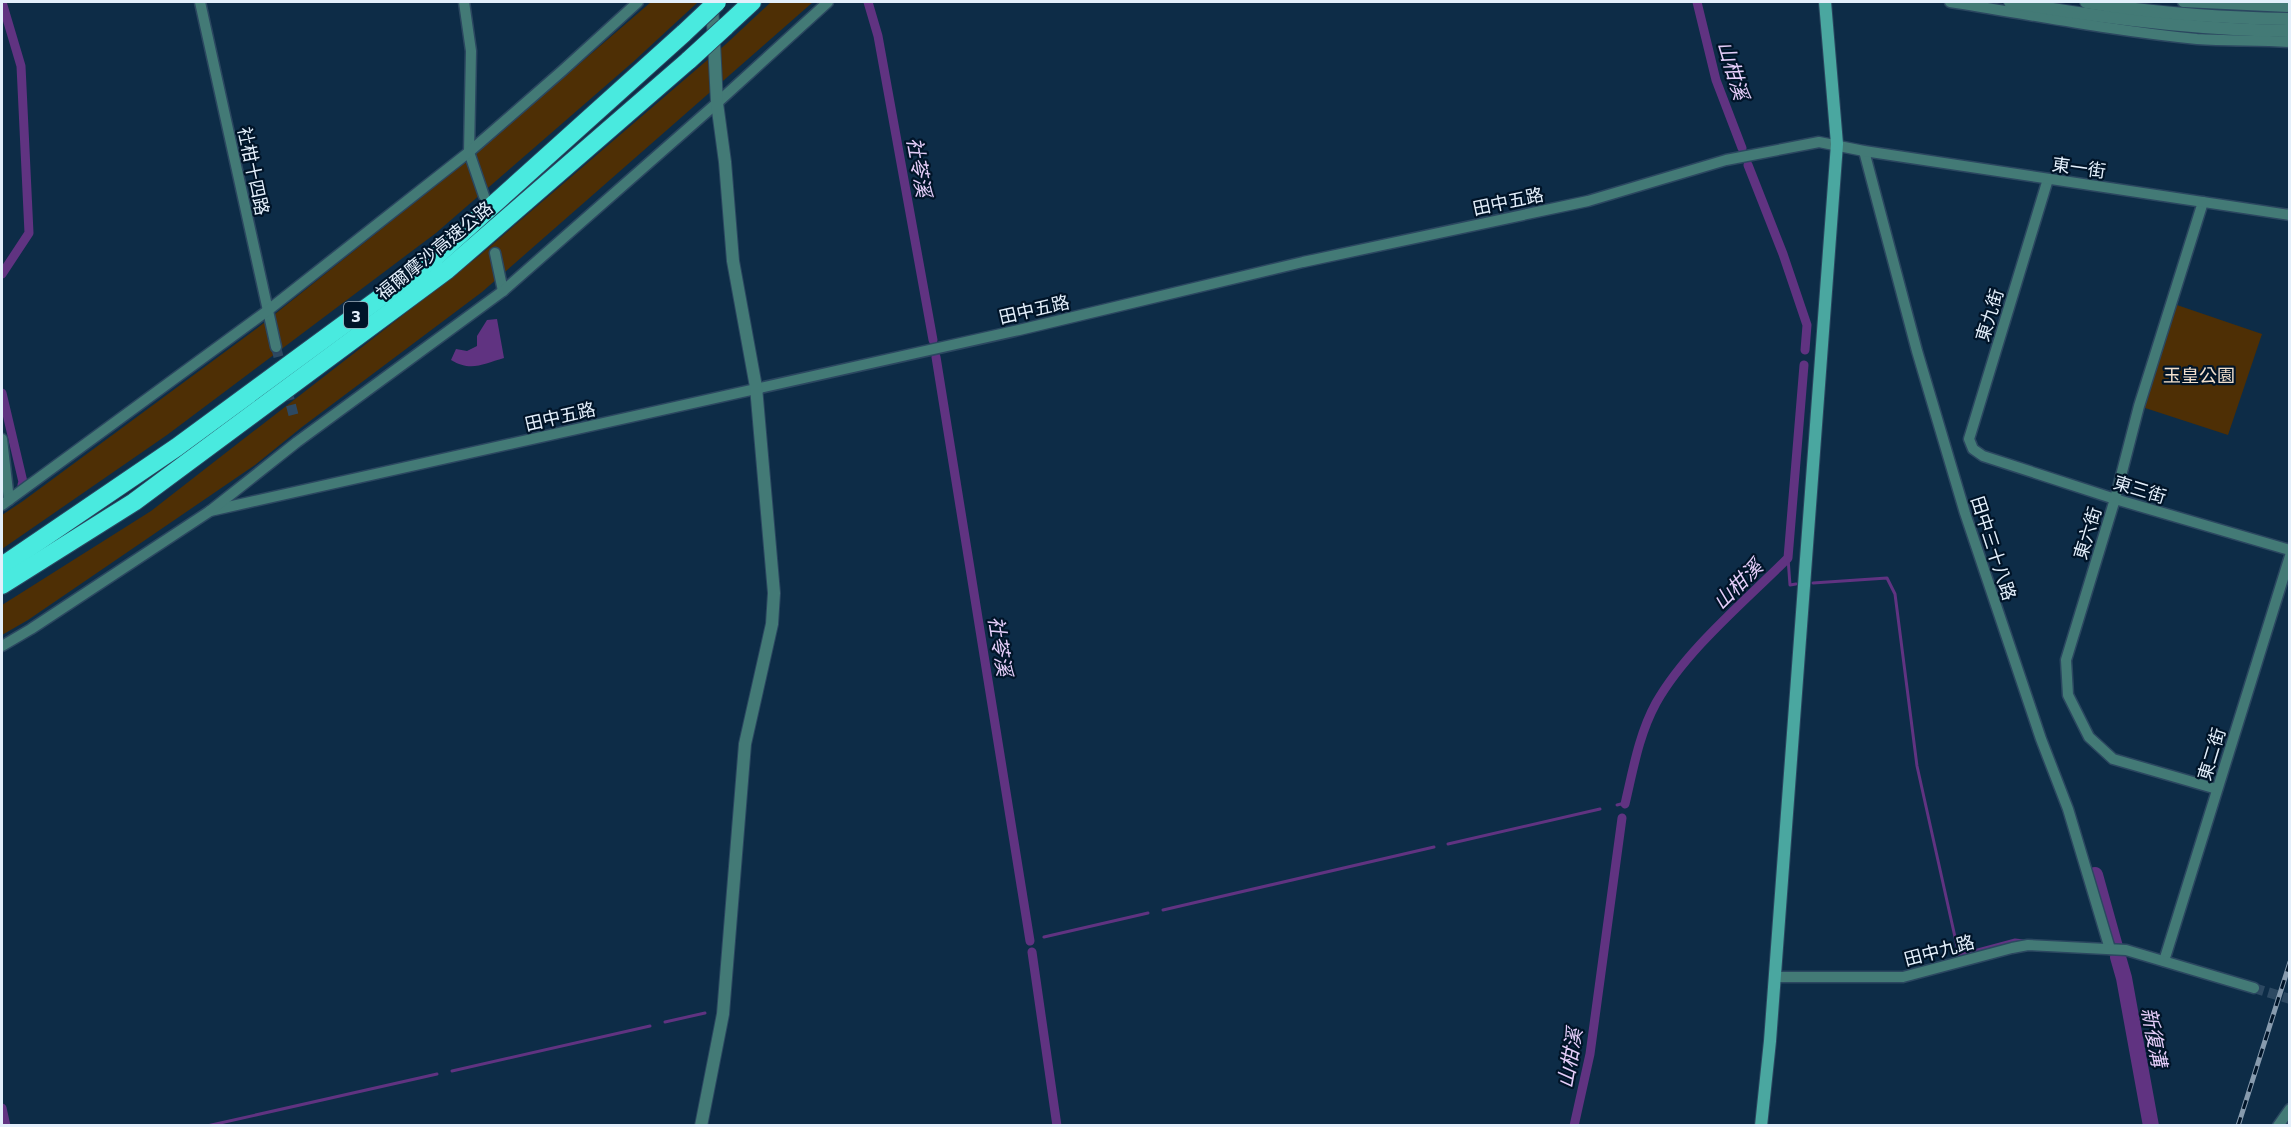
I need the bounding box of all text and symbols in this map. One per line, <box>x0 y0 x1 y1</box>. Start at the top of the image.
water label: 山柑溪 <box>1714 38 1755 105</box>
street label: 社柑十四路 <box>234 125 274 217</box>
water label: 社苓溪 <box>903 135 938 202</box>
street label: 東一街 <box>2051 152 2107 182</box>
street label: 田中五路 <box>1470 183 1546 219</box>
street label: 福爾摩沙高速公路 <box>371 196 497 304</box>
street label: 東九街 <box>1971 286 2007 344</box>
street label: 田中五路 <box>996 290 1072 328</box>
road number: 3 <box>344 302 368 328</box>
park label: 玉皇公園 <box>2163 364 2235 386</box>
street label: 田中五路 <box>522 397 598 435</box>
street label: 東三街 <box>2111 471 2169 507</box>
street label: 田中三十八路 <box>1967 493 2021 603</box>
street label: 東六街 <box>2069 504 2105 562</box>
water label: 山柑溪 <box>1707 552 1769 614</box>
water label: 社苓溪 <box>984 614 1018 680</box>
street label: 東二街 <box>2193 725 2229 783</box>
street label: 田中九路 <box>1901 930 1977 970</box>
water label: 新復溝 <box>2137 1005 2173 1072</box>
water label: 山柑溪 <box>1552 1023 1587 1090</box>

